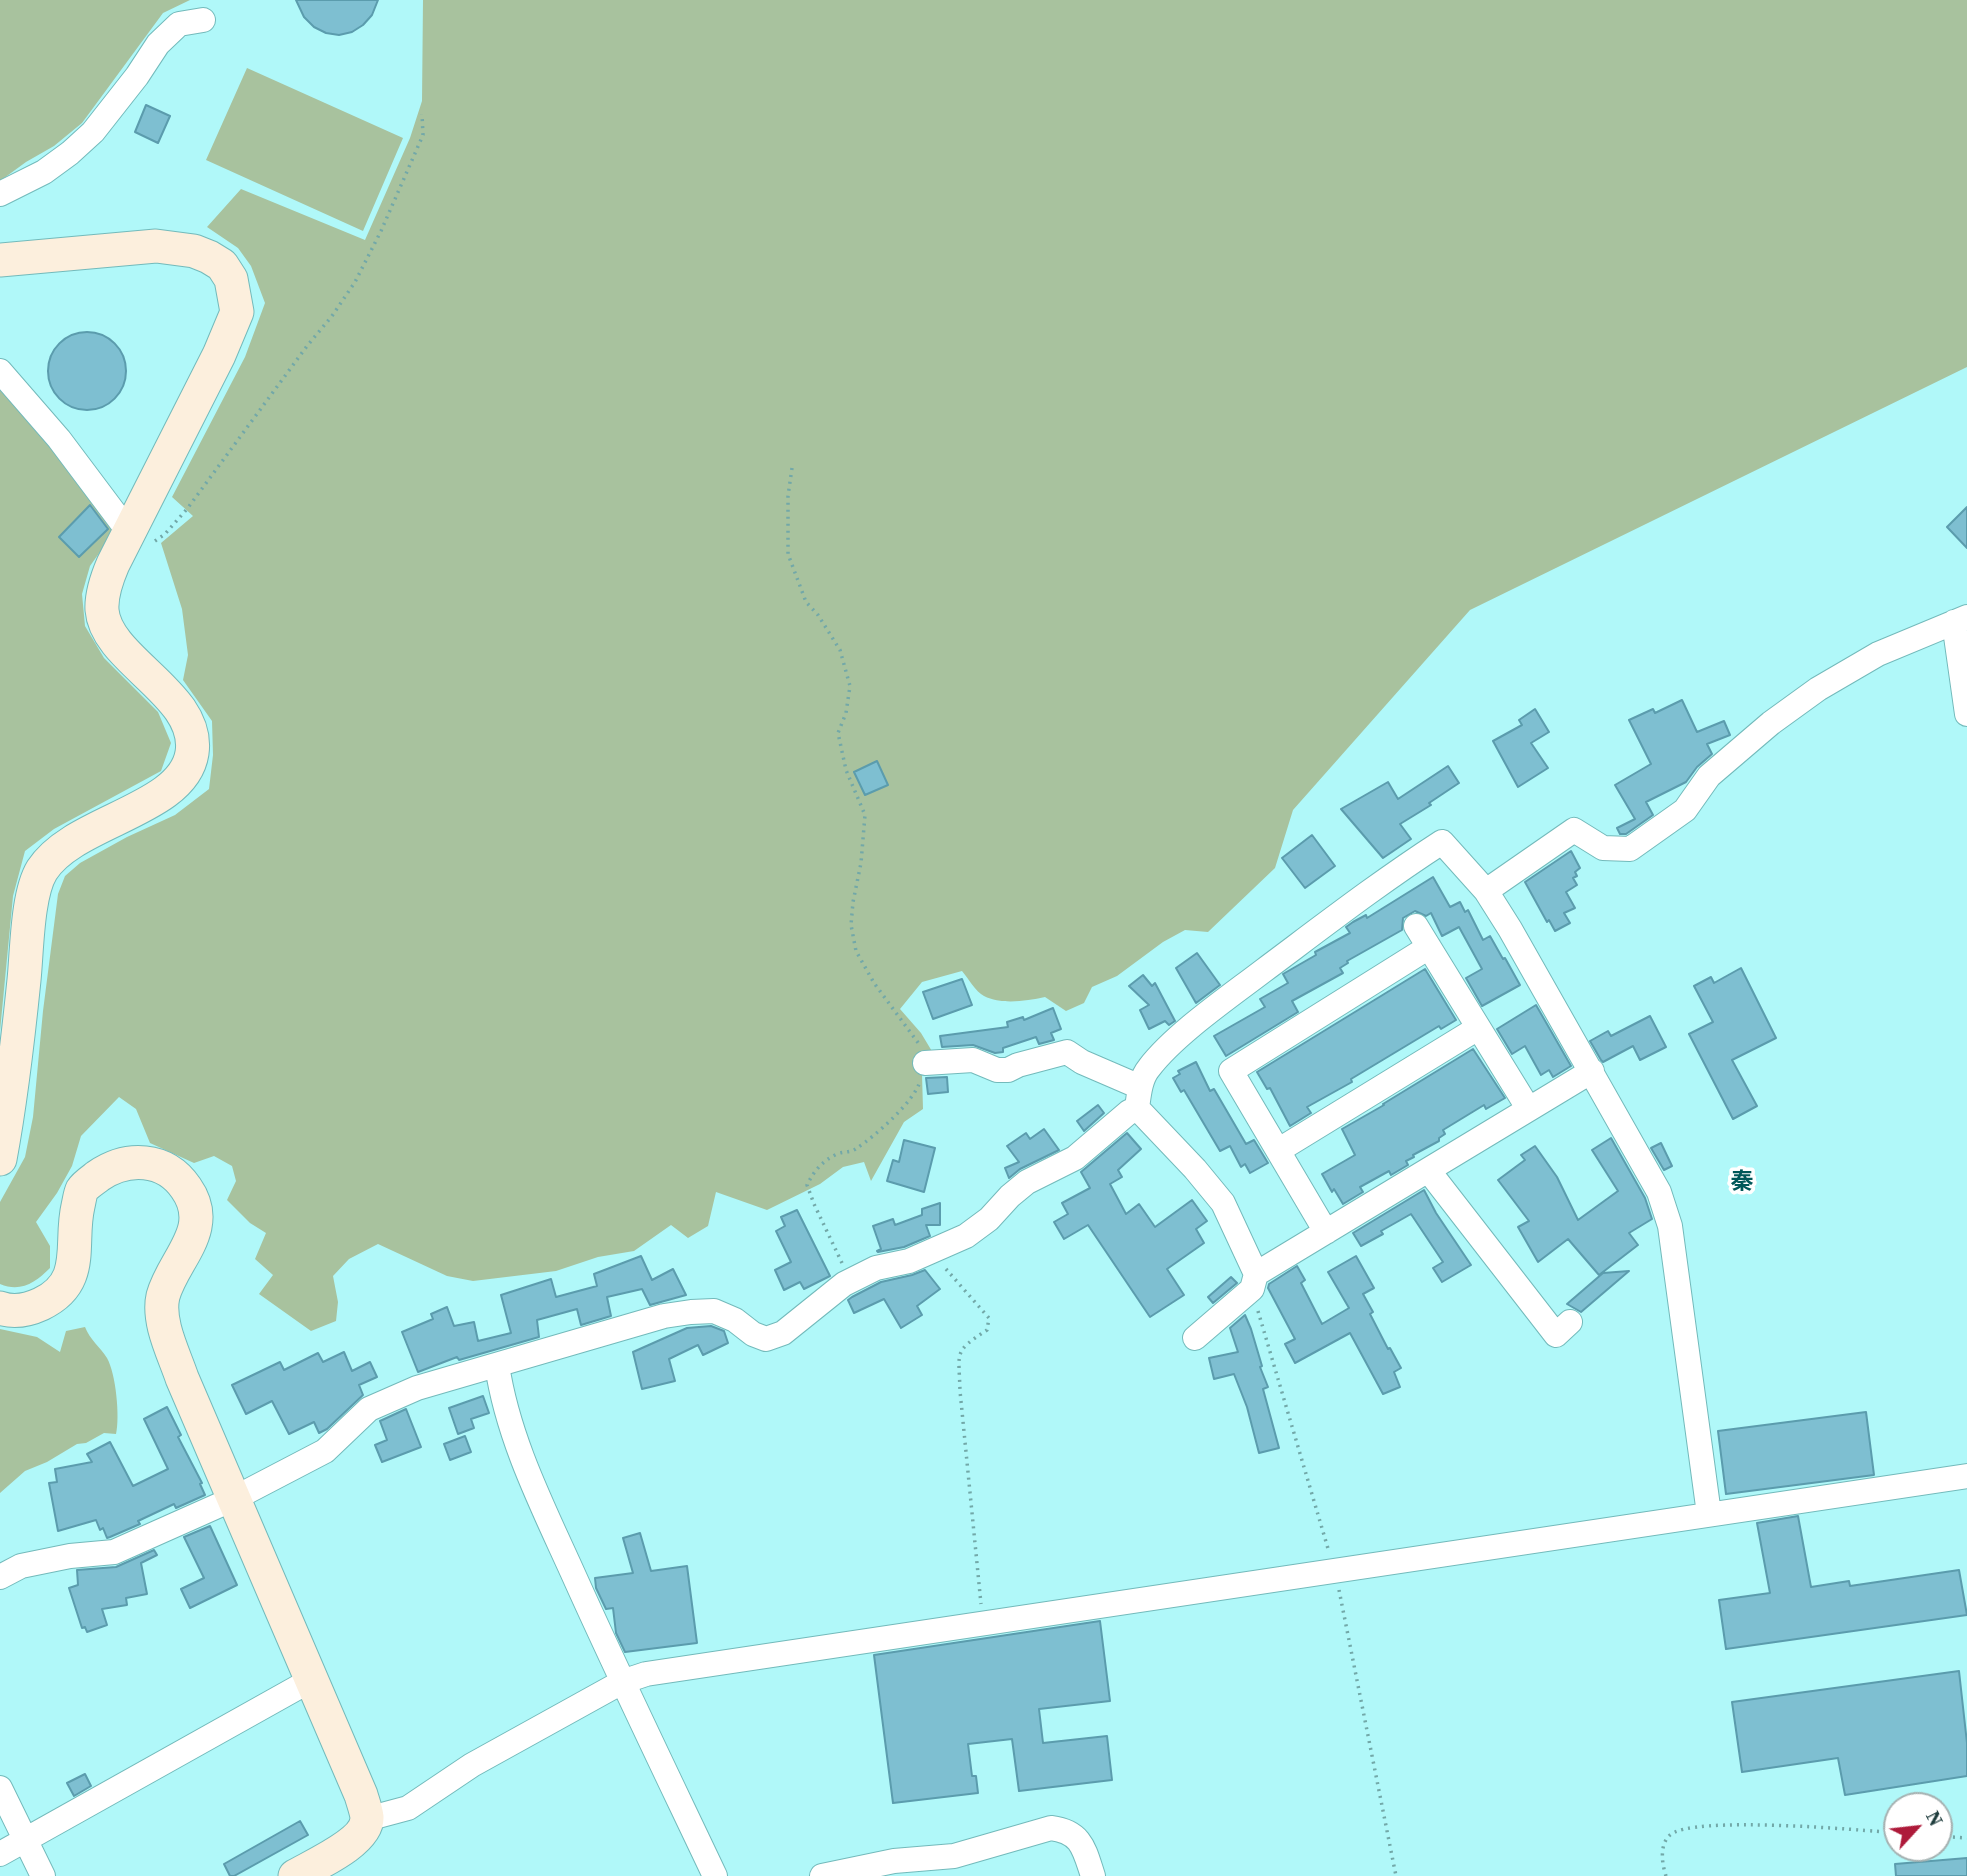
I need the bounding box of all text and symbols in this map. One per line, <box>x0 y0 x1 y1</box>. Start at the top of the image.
district label: 秦 <box>1731 1169 1753 1197</box>
north arrow <box>1883 1792 1953 1862</box>
text: N <box>1920 1806 1950 1830</box>

